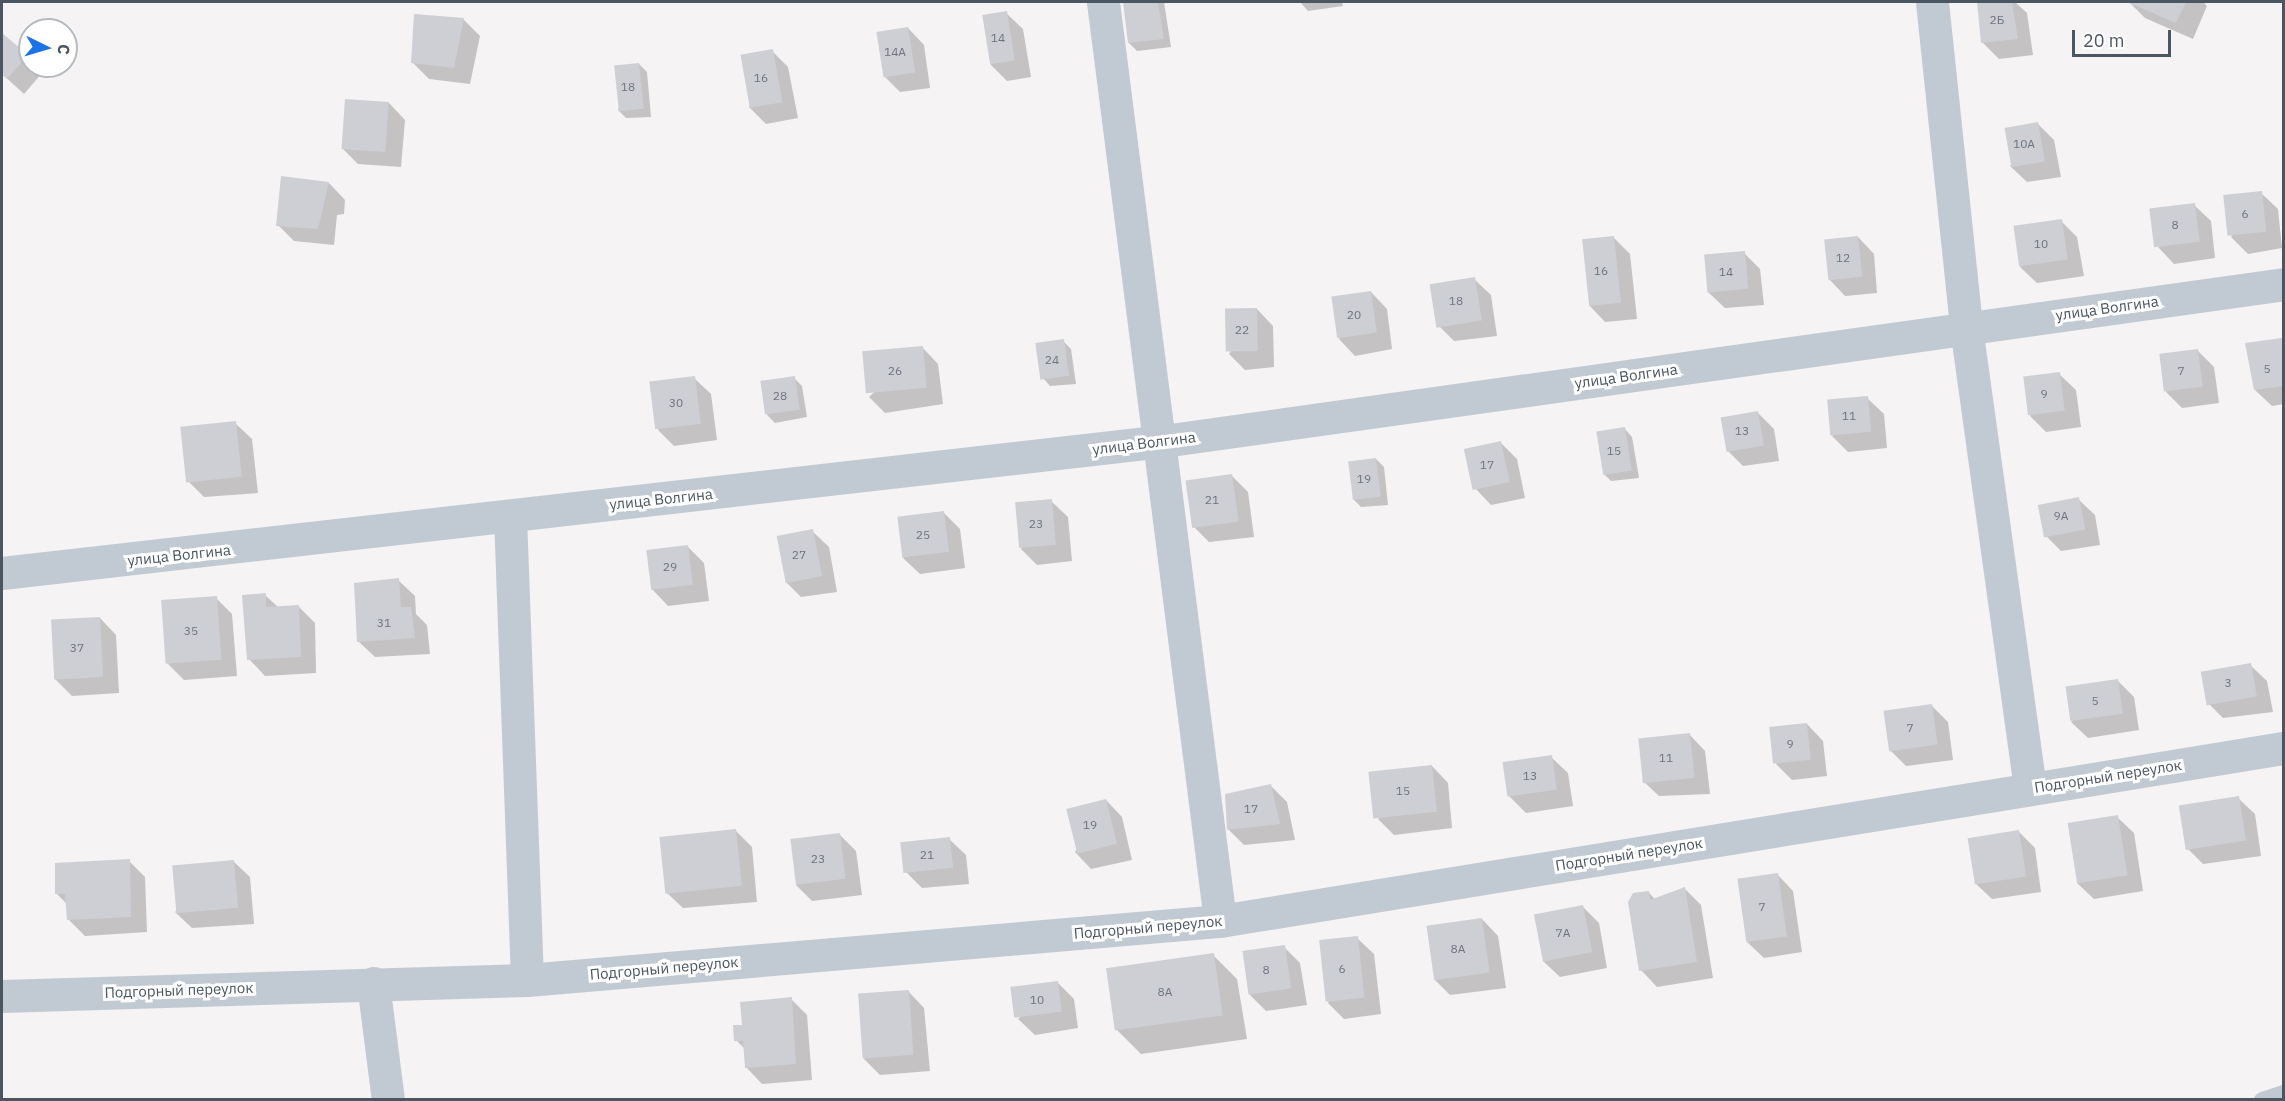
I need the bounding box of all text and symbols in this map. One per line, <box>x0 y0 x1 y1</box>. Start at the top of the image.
house number: 2Б <box>1990 13 2004 27</box>
north arrow <box>18 18 78 78</box>
scale bar <box>2075 18 2174 56</box>
text: 20 m <box>2083 29 2125 52</box>
house number: 14 <box>991 31 1005 45</box>
text: С <box>54 43 74 55</box>
house number: 14А <box>884 45 906 59</box>
house number: 16 <box>754 71 768 85</box>
house number: 18 <box>621 80 635 94</box>
house number: 10А <box>2013 137 2035 151</box>
house number: 6 <box>2241 207 2249 221</box>
house number: 8 <box>2171 218 2179 232</box>
house number: 10 <box>2034 237 2048 251</box>
house number: 12 <box>1836 251 1850 265</box>
house number: 16 <box>1594 264 1608 278</box>
house number: 14 <box>1719 265 1733 279</box>
street label: улица Волгина <box>2054 292 2160 324</box>
house number: 18 <box>1449 294 1463 308</box>
house number: 20 <box>1347 308 1361 322</box>
house number: 22 <box>1235 323 1249 337</box>
house number: 24 <box>1045 353 1059 367</box>
street label: улица Волгина <box>1573 360 1679 392</box>
house number: 5 <box>2263 362 2271 376</box>
house number: 26 <box>888 364 902 378</box>
house number: 7 <box>2177 364 2185 378</box>
house number: 9 <box>2040 387 2048 401</box>
house number: 28 <box>773 389 787 403</box>
house number: 30 <box>669 396 683 410</box>
house number: 11 <box>1842 409 1856 423</box>
house number: 13 <box>1735 424 1749 438</box>
street label: улица Волгина <box>1091 428 1197 458</box>
house number: 15 <box>1607 444 1621 458</box>
house number: 17 <box>1480 458 1494 472</box>
house number: 19 <box>1357 472 1371 486</box>
street label: улица Волгина <box>608 485 714 513</box>
house number: 21 <box>1205 493 1219 507</box>
house number: 9А <box>2054 509 2068 523</box>
house number: 23 <box>1029 517 1043 531</box>
house number: 25 <box>916 528 930 542</box>
street label: улица Волгина <box>126 541 232 569</box>
house number: 27 <box>792 548 806 562</box>
house number: 29 <box>663 560 677 574</box>
house number: 31 <box>377 616 391 630</box>
house number: 35 <box>184 624 198 638</box>
house number: 37 <box>70 641 84 655</box>
house number: 3 <box>2224 676 2232 690</box>
house number: 5 <box>2091 694 2099 708</box>
house number: 7 <box>1906 721 1914 735</box>
house number: 9 <box>1786 737 1794 751</box>
house number: 11 <box>1659 751 1673 765</box>
street label: Подгорный переулок <box>2033 755 2183 797</box>
house number: 13 <box>1523 769 1537 783</box>
house number: 15 <box>1396 784 1410 798</box>
house number: 17 <box>1244 802 1258 816</box>
house number: 19 <box>1083 818 1097 832</box>
street label: Подгорный переулок <box>1554 833 1704 875</box>
house number: 21 <box>920 848 934 862</box>
house number: 23 <box>811 852 825 866</box>
house number: 7 <box>1758 900 1766 914</box>
street label: Подгорный переулок <box>1073 912 1223 942</box>
house number: 7А <box>1556 926 1570 940</box>
house number: 8А <box>1451 942 1465 956</box>
street label: Подгорный переулок <box>589 953 739 983</box>
house number: 6 <box>1338 962 1346 976</box>
house number: 8 <box>1262 963 1270 977</box>
street label: Подгорный переулок <box>104 978 254 1002</box>
house number: 8А <box>1158 985 1172 999</box>
house number: 10 <box>1030 993 1044 1007</box>

